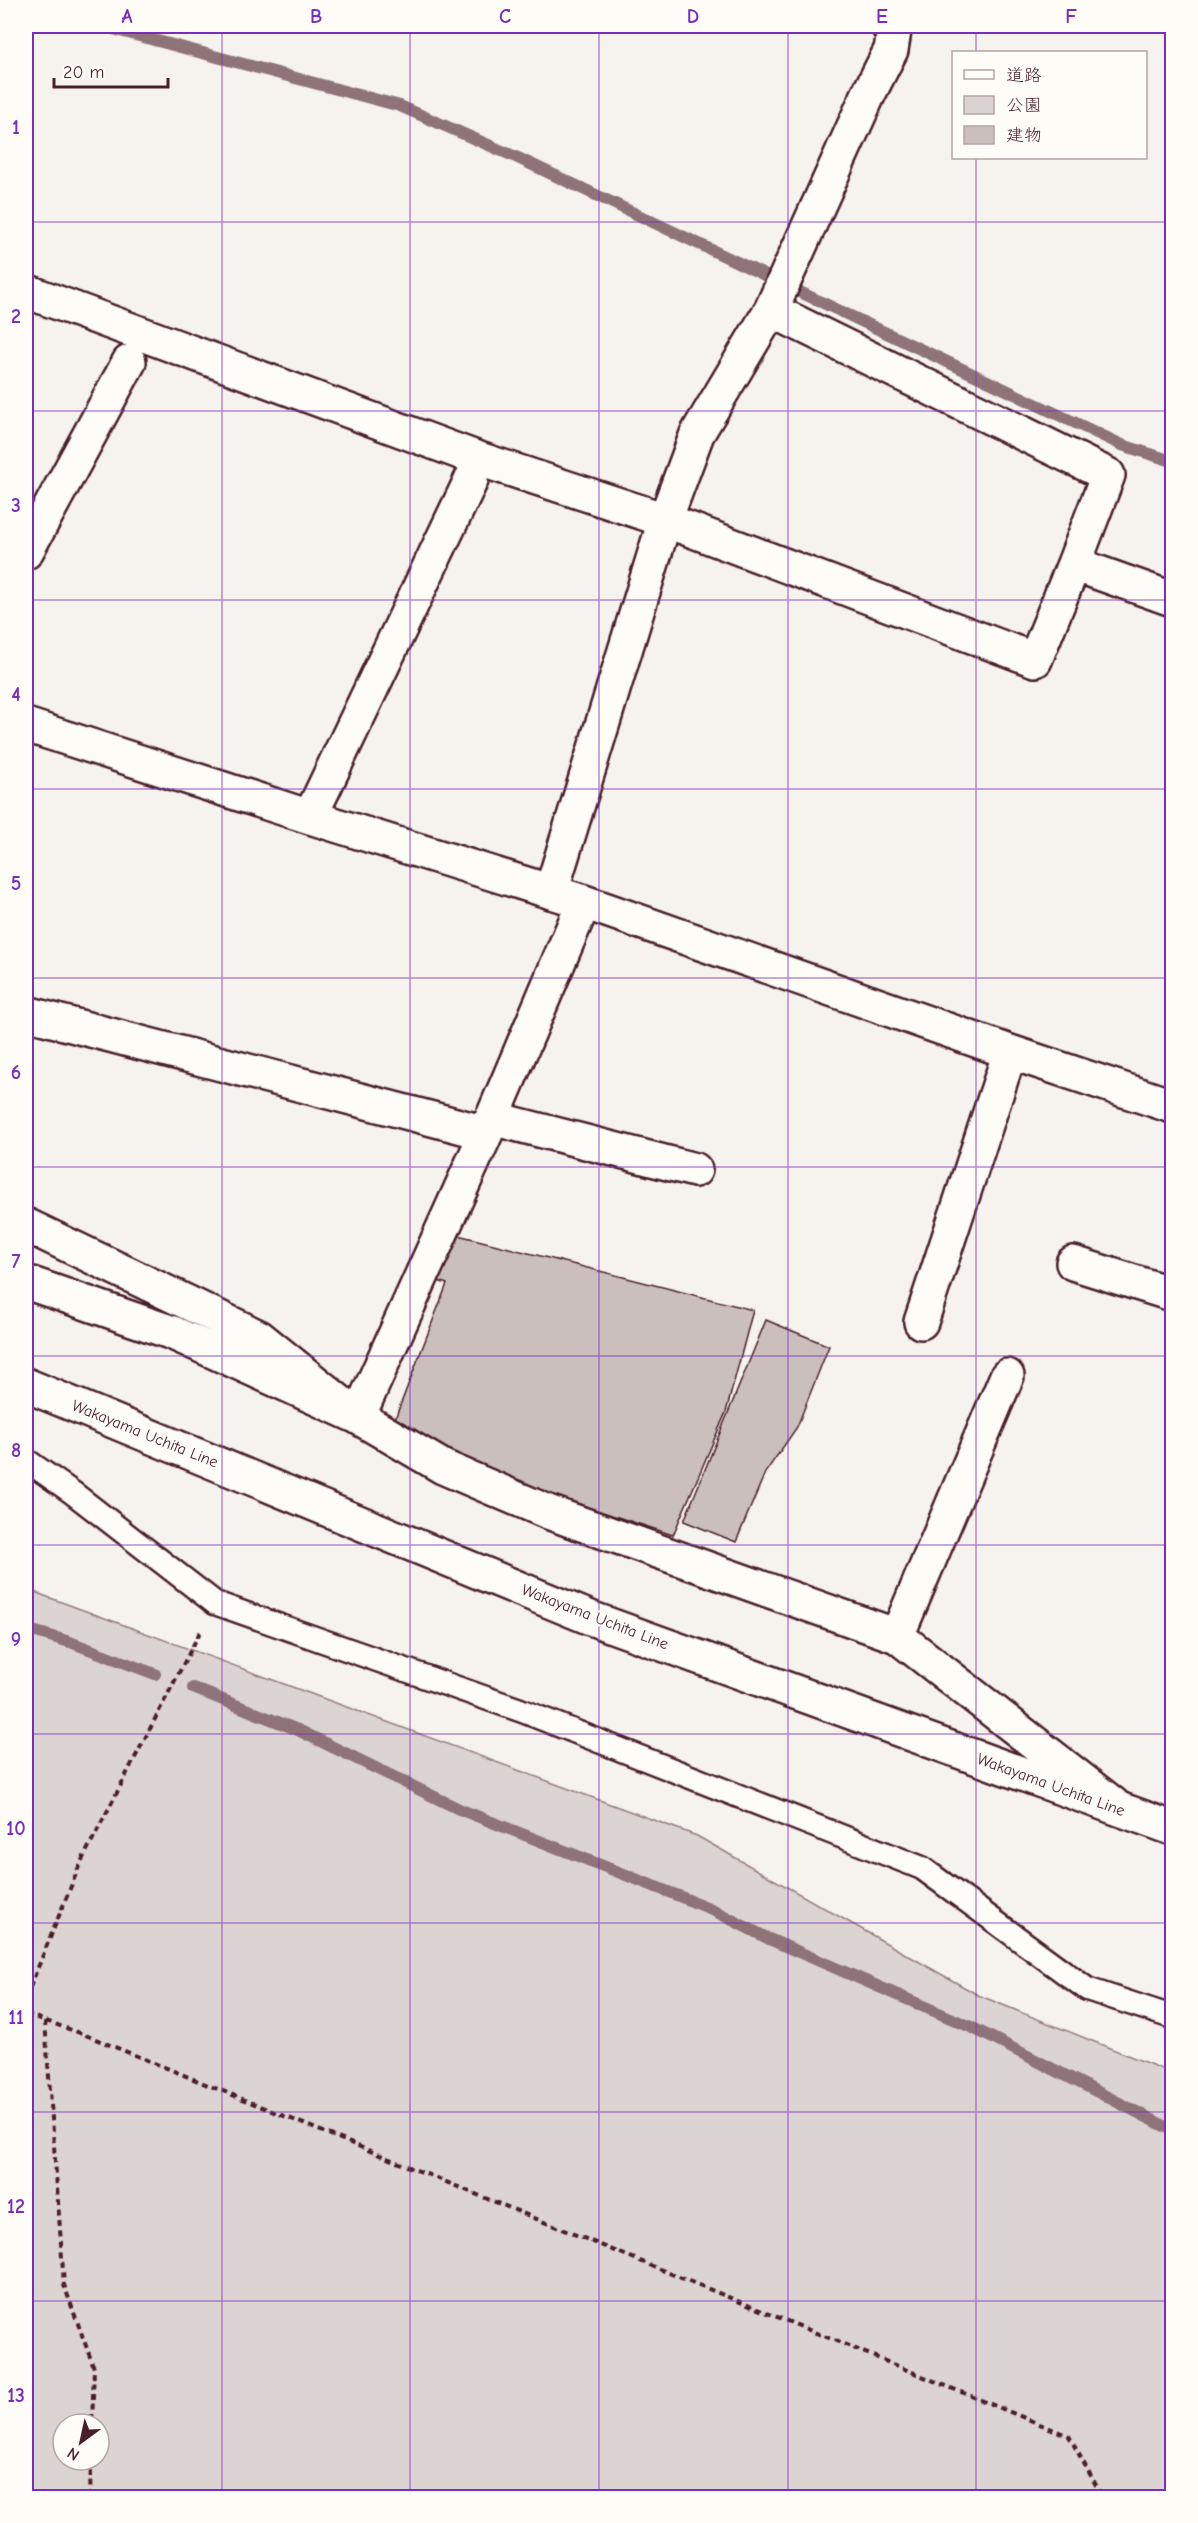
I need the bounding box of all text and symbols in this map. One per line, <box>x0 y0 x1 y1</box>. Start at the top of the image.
text: A <box>121 5 133 28</box>
text: B <box>310 5 322 28</box>
text: C <box>499 5 511 28</box>
text: D <box>687 5 699 28</box>
text: E <box>876 5 888 28</box>
text: F <box>1065 5 1077 28</box>
scale bar <box>54 51 168 89</box>
legend <box>952 51 1147 159</box>
text: 20 m <box>63 62 104 83</box>
text: 道路 <box>1006 65 1042 86</box>
text: 公園 <box>1006 95 1042 116</box>
text: 1 <box>12 116 20 139</box>
text: 建物 <box>1006 125 1042 146</box>
text: 2 <box>11 305 21 328</box>
text: 3 <box>11 494 21 517</box>
text: 4 <box>11 683 21 706</box>
text: 5 <box>11 872 21 895</box>
text: 6 <box>11 1061 21 1084</box>
text: 7 <box>12 1250 21 1273</box>
street label: Wakayama Uchita Line <box>69 1396 221 1472</box>
text: 8 <box>11 1439 21 1462</box>
street label: Wakayama Uchita Line <box>519 1581 671 1653</box>
text: 9 <box>11 1628 21 1651</box>
street label: Wakayama Uchita Line <box>975 1750 1127 1820</box>
text: 10 <box>6 1817 26 1840</box>
text: 11 <box>8 2006 24 2029</box>
text: 12 <box>7 2195 25 2218</box>
text: 13 <box>7 2384 25 2407</box>
north arrow <box>51 2412 111 2472</box>
text: N <box>64 2443 83 2464</box>

